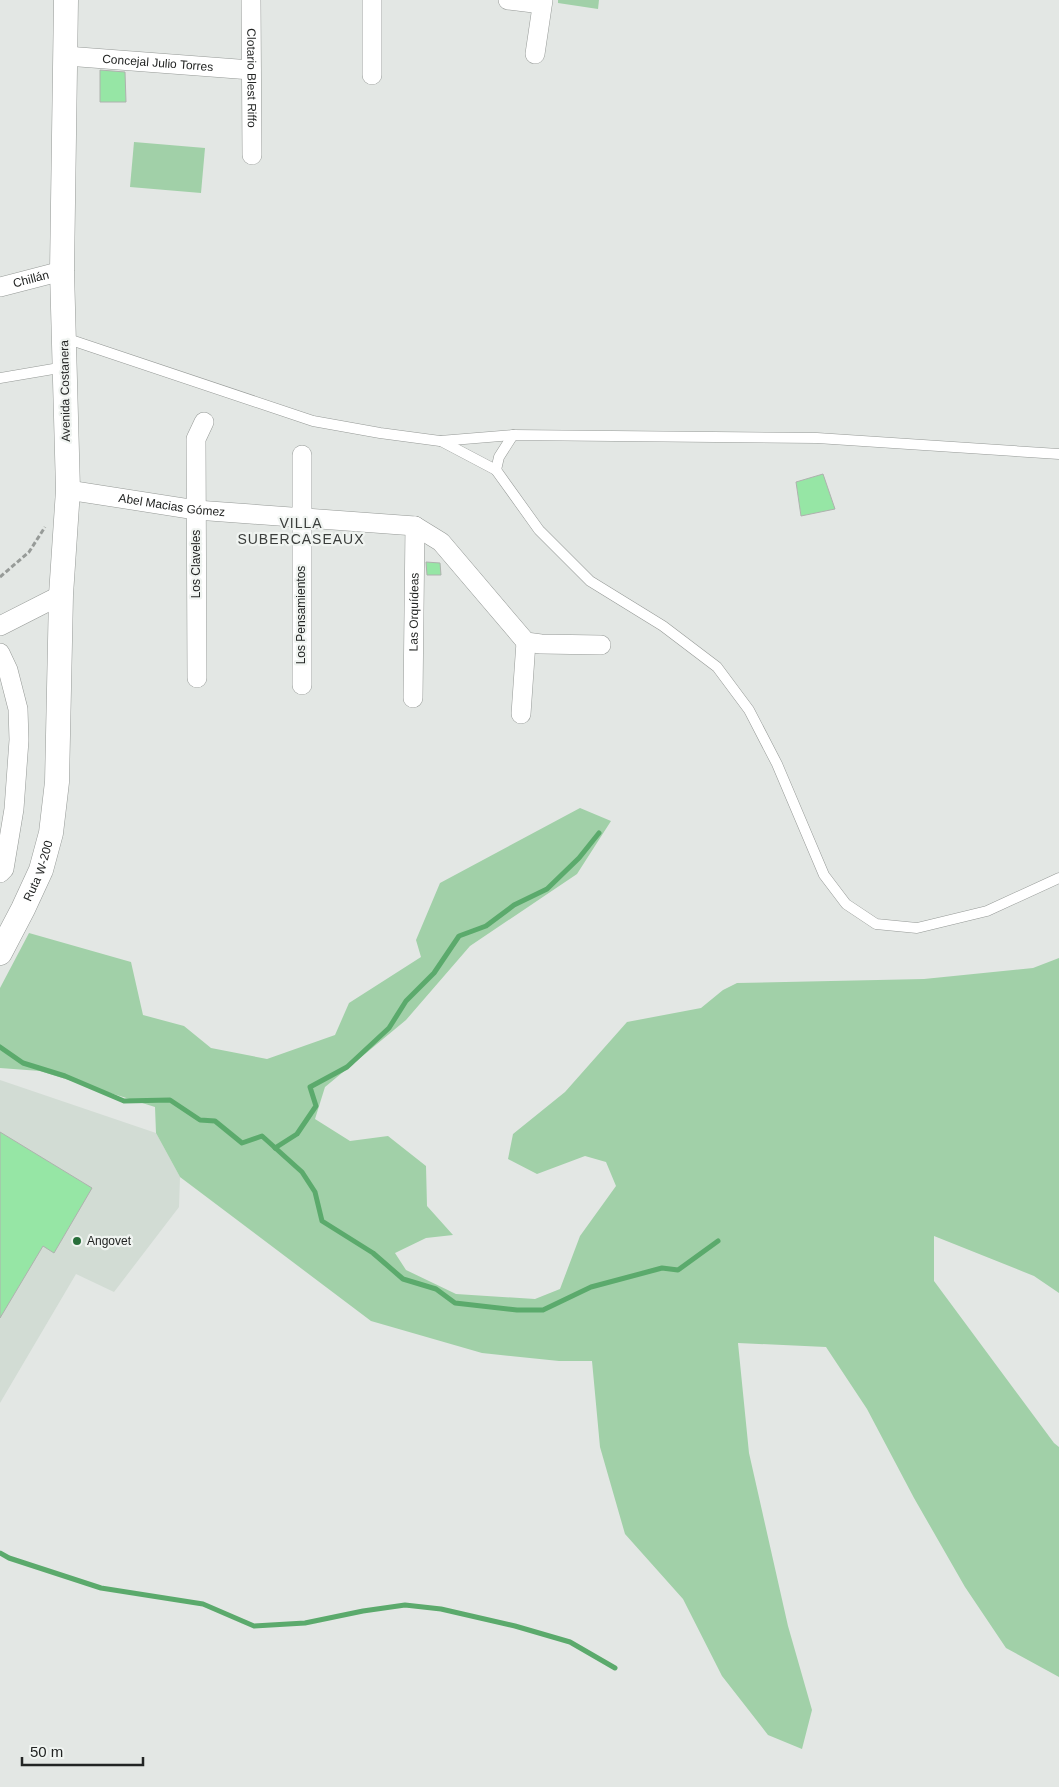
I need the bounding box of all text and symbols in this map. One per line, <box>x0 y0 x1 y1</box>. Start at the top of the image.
street label: Clotario Blest Riffo <box>244 28 259 128</box>
street label: Concejal Julio Torres <box>102 52 214 74</box>
street label: Chillán <box>11 268 51 290</box>
street label: Avenida Costanera <box>57 340 73 442</box>
street label: Abel Macias Gómez <box>118 491 226 519</box>
district label: VILLA SUBERCASEAUX <box>237 515 365 547</box>
street label: Los Claveles <box>189 530 203 598</box>
street label: Los Pensamientos <box>294 566 308 664</box>
street label: Las Orquídeas <box>407 573 421 652</box>
street label: Ruta W-200 <box>21 839 56 903</box>
place label: Angovet <box>87 1234 132 1248</box>
marker: Angovet <box>71 1235 83 1247</box>
scale bar <box>22 1734 144 1766</box>
text: 50 m <box>30 1743 63 1760</box>

